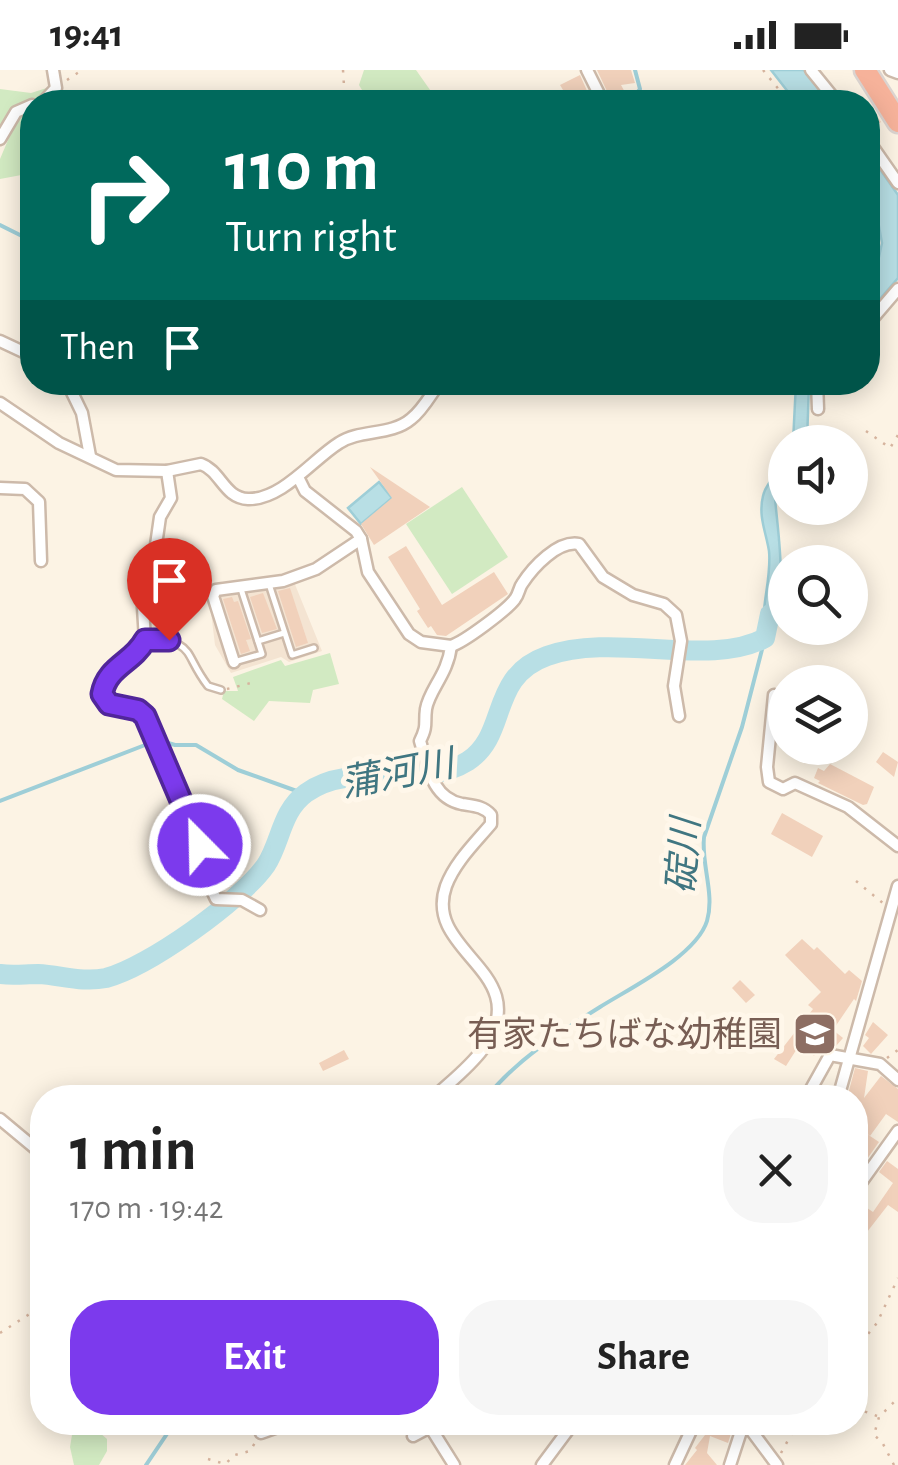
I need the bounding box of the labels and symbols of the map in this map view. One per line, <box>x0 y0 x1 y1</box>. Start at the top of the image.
pin <box>127 538 212 641</box>
water label: 蒲河川 <box>337 743 461 804</box>
position arrow <box>148 793 252 897</box>
water label: 碇川 <box>661 813 707 895</box>
school or university icon: 有家たちばな幼稚園 <box>792 1011 838 1057</box>
place label: 有家たちばな幼稚園 <box>467 1016 782 1053</box>

